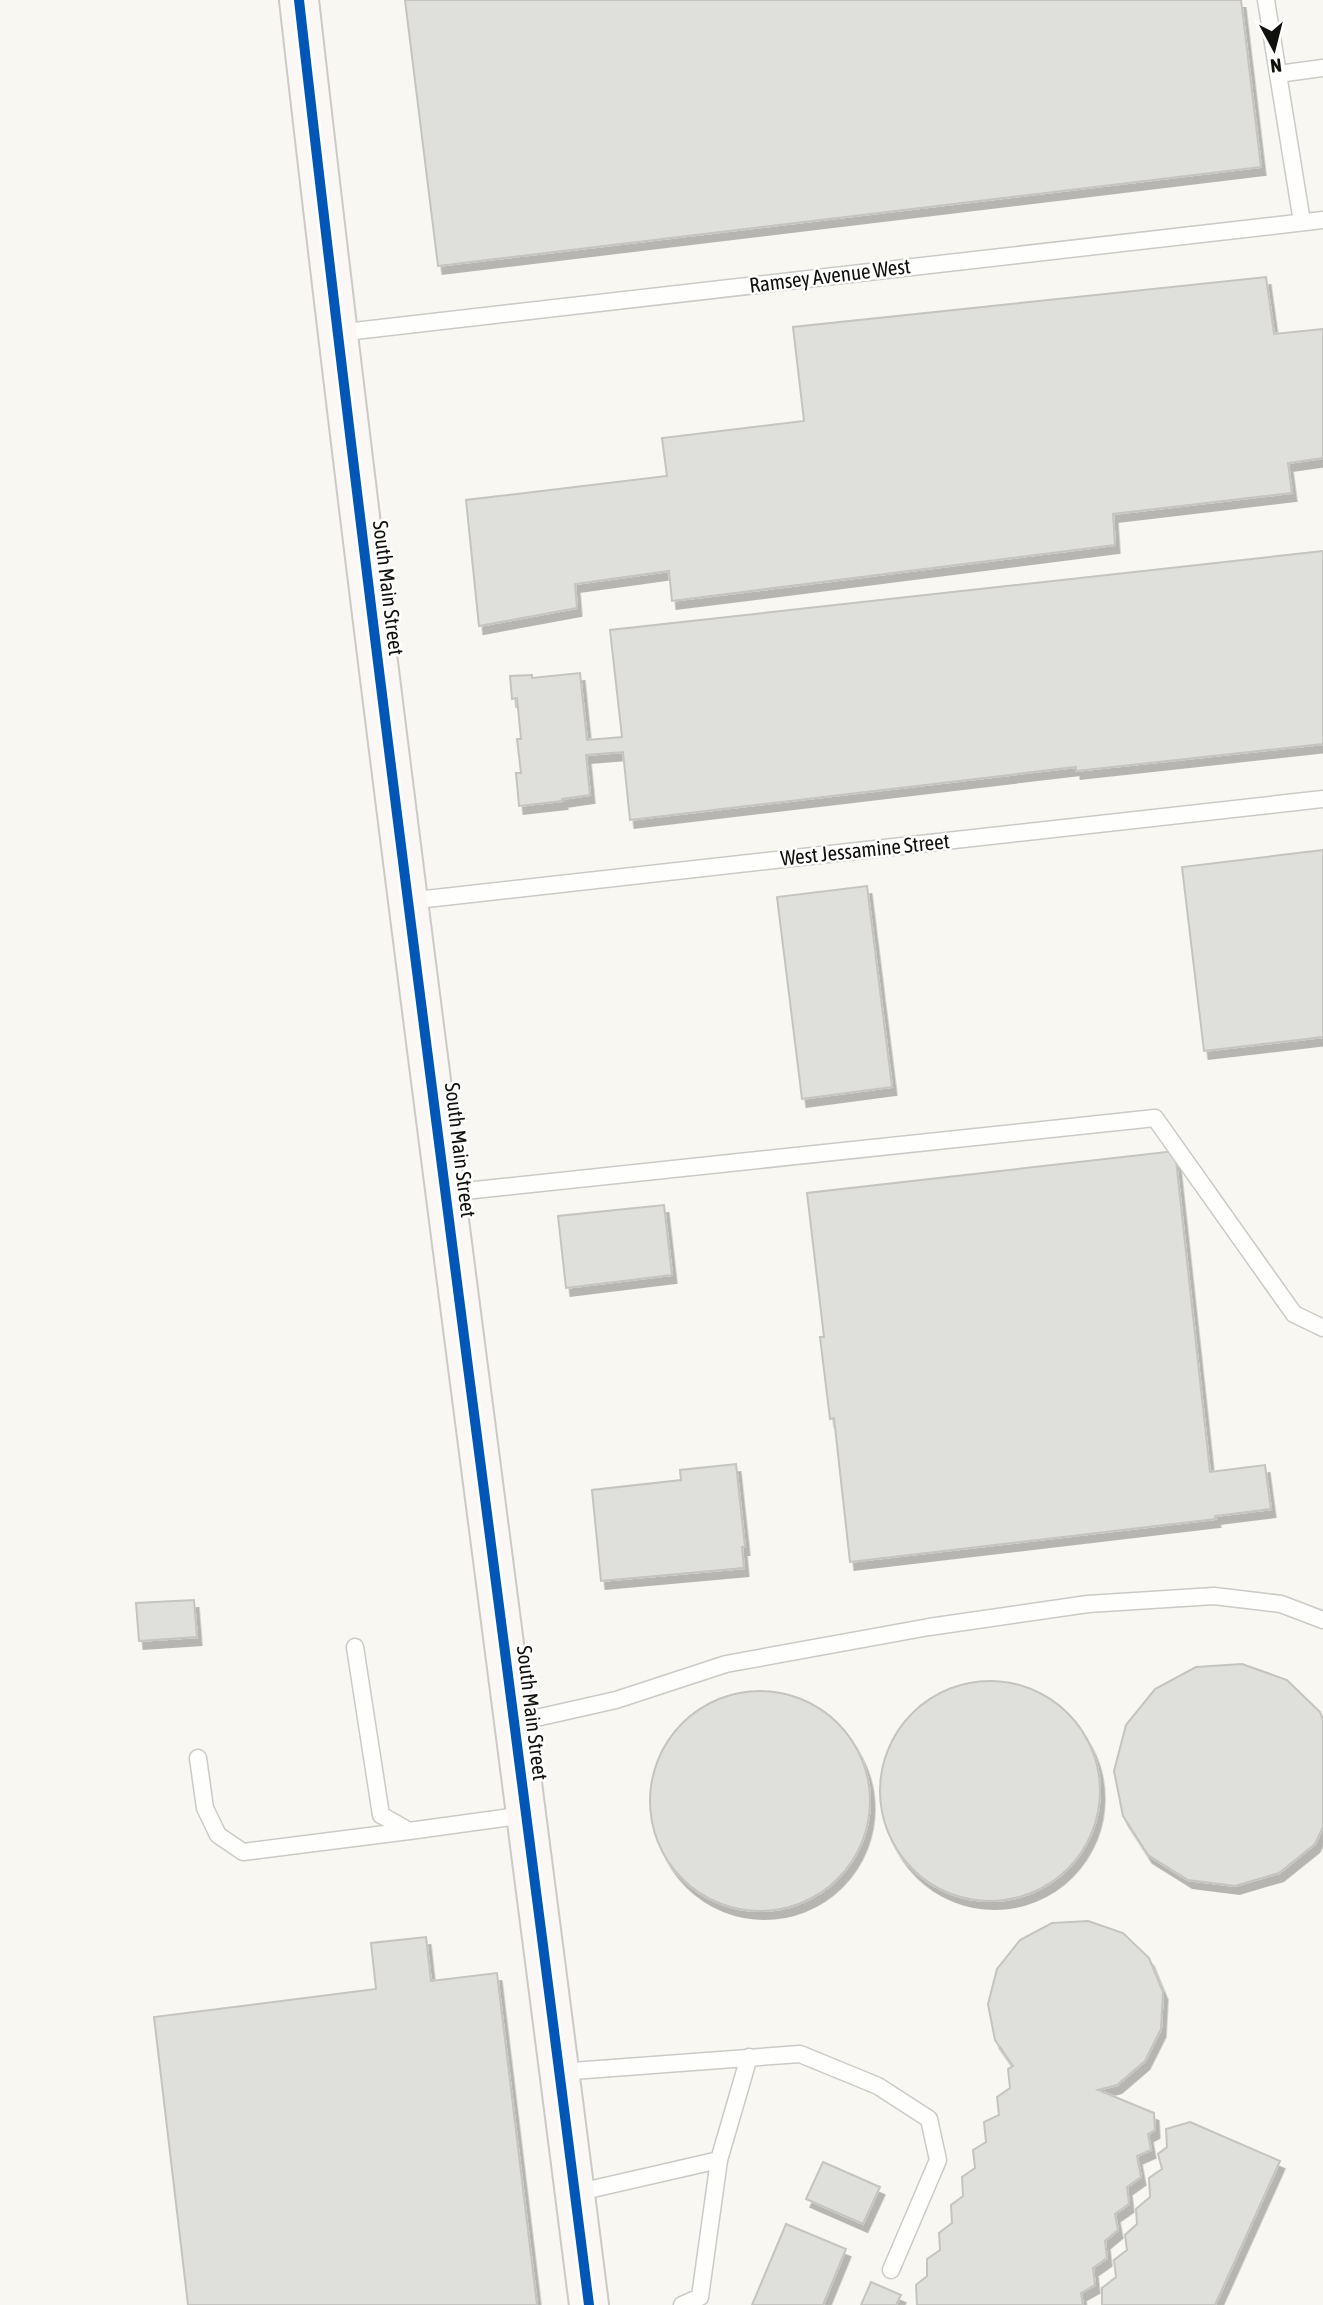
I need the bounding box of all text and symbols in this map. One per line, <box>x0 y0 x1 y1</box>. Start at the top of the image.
north arrow <box>1239 14 1309 84</box>
text: N <box>1269 54 1283 77</box>
street label: Ramsey Avenue West <box>748 253 912 297</box>
street label: South Main Street <box>369 519 409 657</box>
street label: West Jessamine Street <box>779 828 951 870</box>
street label: South Main Street <box>441 1081 481 1219</box>
street label: South Main Street <box>513 1644 553 1782</box>

